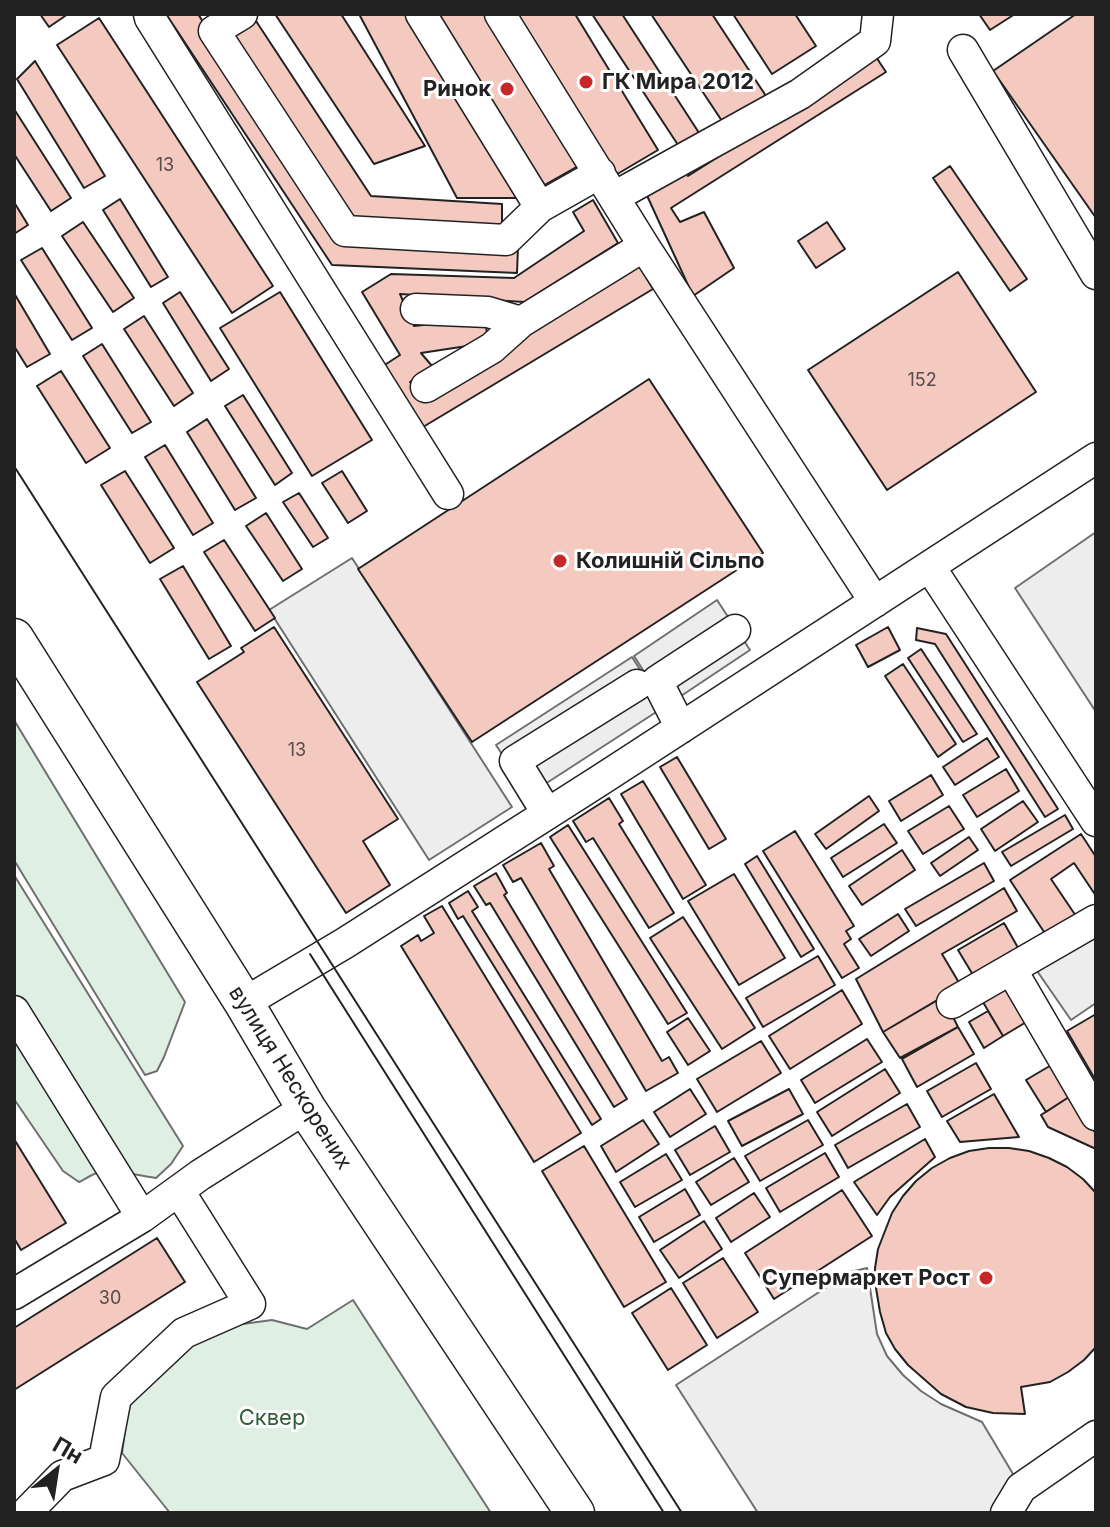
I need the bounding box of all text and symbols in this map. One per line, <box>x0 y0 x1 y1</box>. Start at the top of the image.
place label: ГК Мира 2012 <box>602 69 754 95</box>
marker: ГК Мира 2012 <box>577 73 595 91</box>
place label: Ринок <box>423 76 491 102</box>
marker: Ринок <box>498 80 516 98</box>
house number: 13 <box>156 155 174 177</box>
house number: 152 <box>907 370 937 392</box>
place label: Колишній Сільпо <box>576 548 764 574</box>
marker: Колишній Сільпо <box>551 552 569 570</box>
house number: 13 <box>288 740 306 762</box>
street label: вулиця Нескорених <box>223 981 357 1175</box>
place label: Супермаркет Рост <box>762 1265 970 1291</box>
marker: Супермаркет Рост <box>977 1269 995 1287</box>
house number: 30 <box>99 1288 121 1310</box>
park label: Сквер <box>239 1405 305 1431</box>
north arrow <box>16 1431 96 1511</box>
text: Пн <box>48 1431 88 1469</box>

